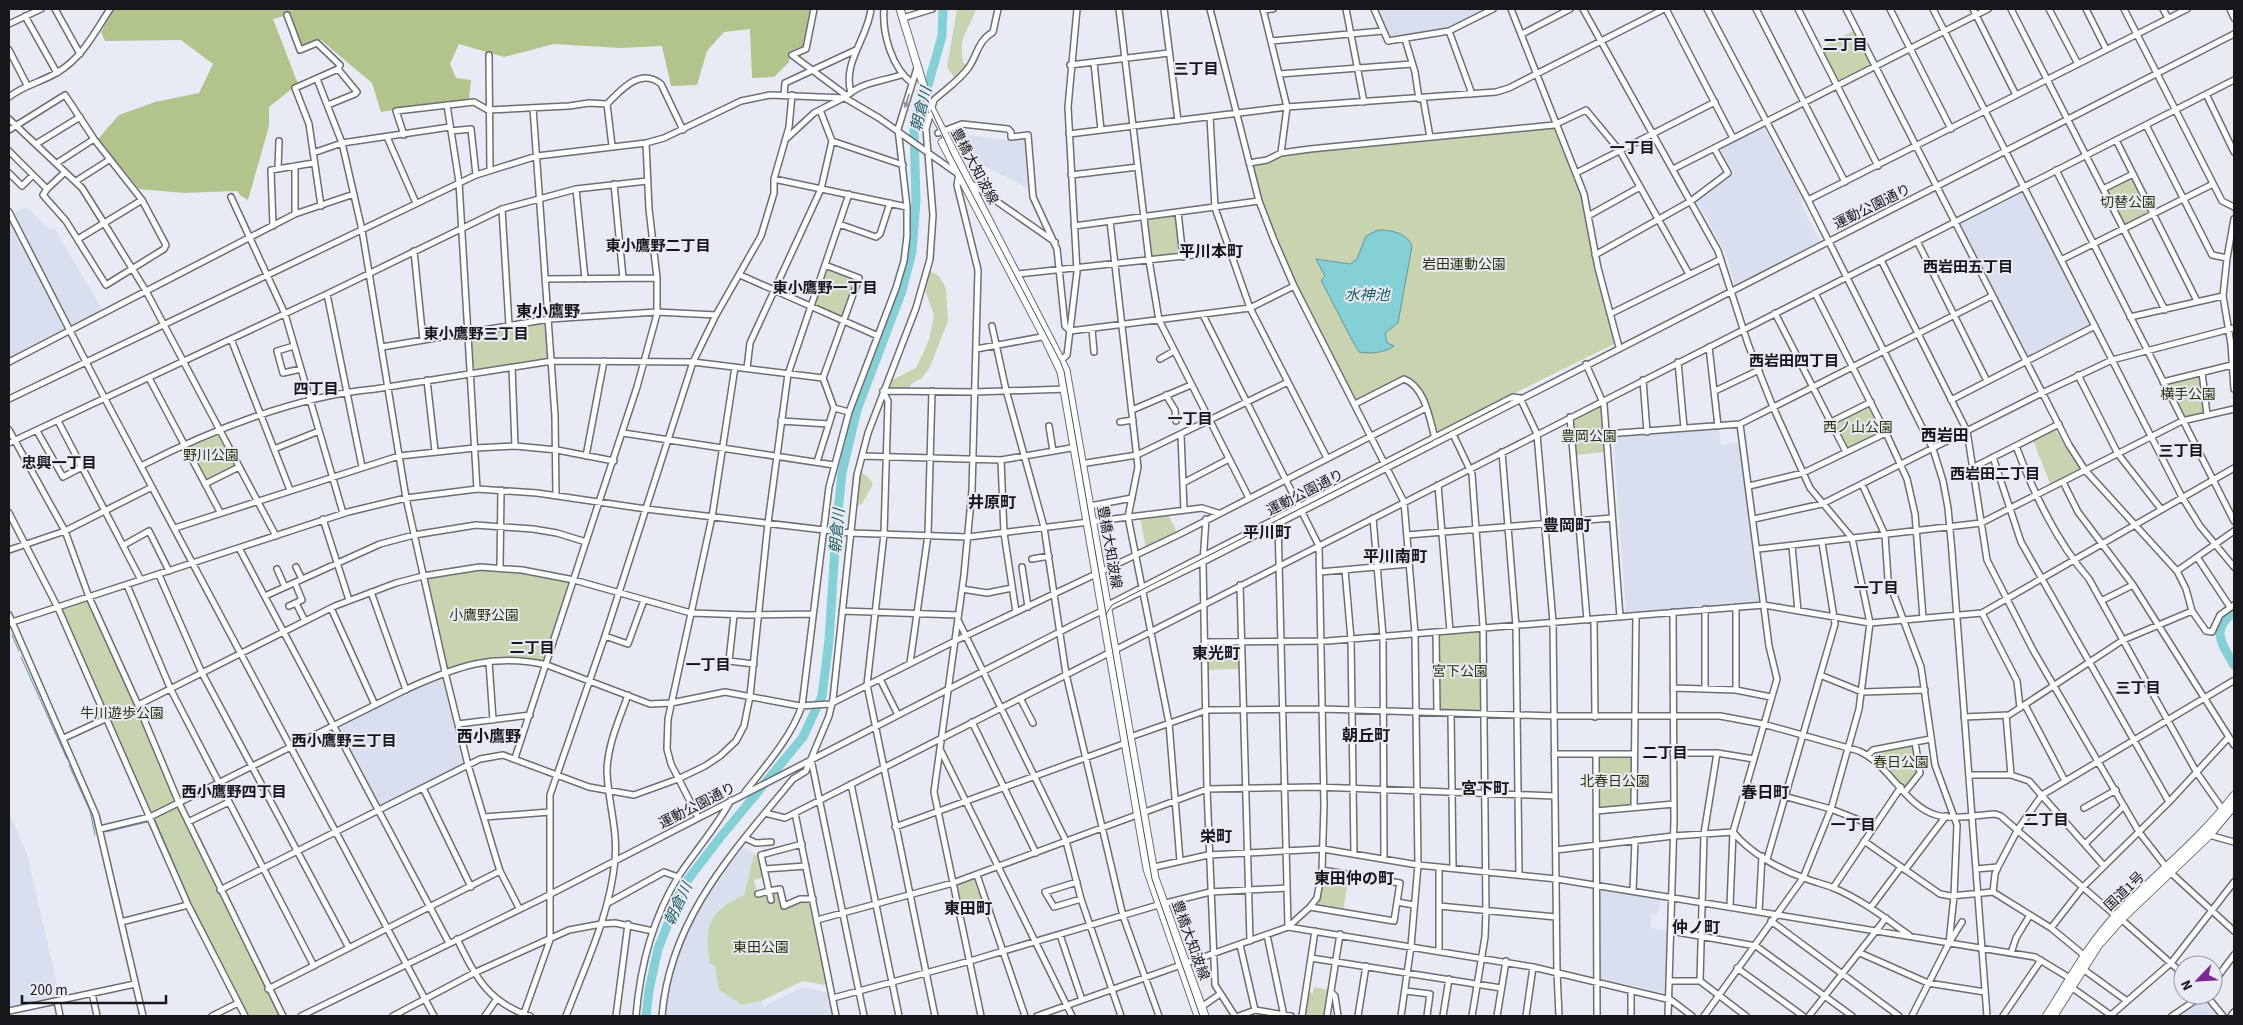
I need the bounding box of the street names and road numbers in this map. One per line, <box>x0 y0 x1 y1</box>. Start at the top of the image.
street label: 豊橋大知波線 <box>946 125 1003 208</box>
street label: 運動公園通り <box>1830 179 1915 234</box>
street label: 運動公園通り <box>1263 465 1347 521</box>
street label: 豊橋大知波線 <box>1092 504 1126 590</box>
street label: 運動公園通り <box>655 778 739 834</box>
street label: 国道1号 <box>2100 868 2149 916</box>
street label: 豊橋大知波線 <box>1166 897 1214 983</box>

